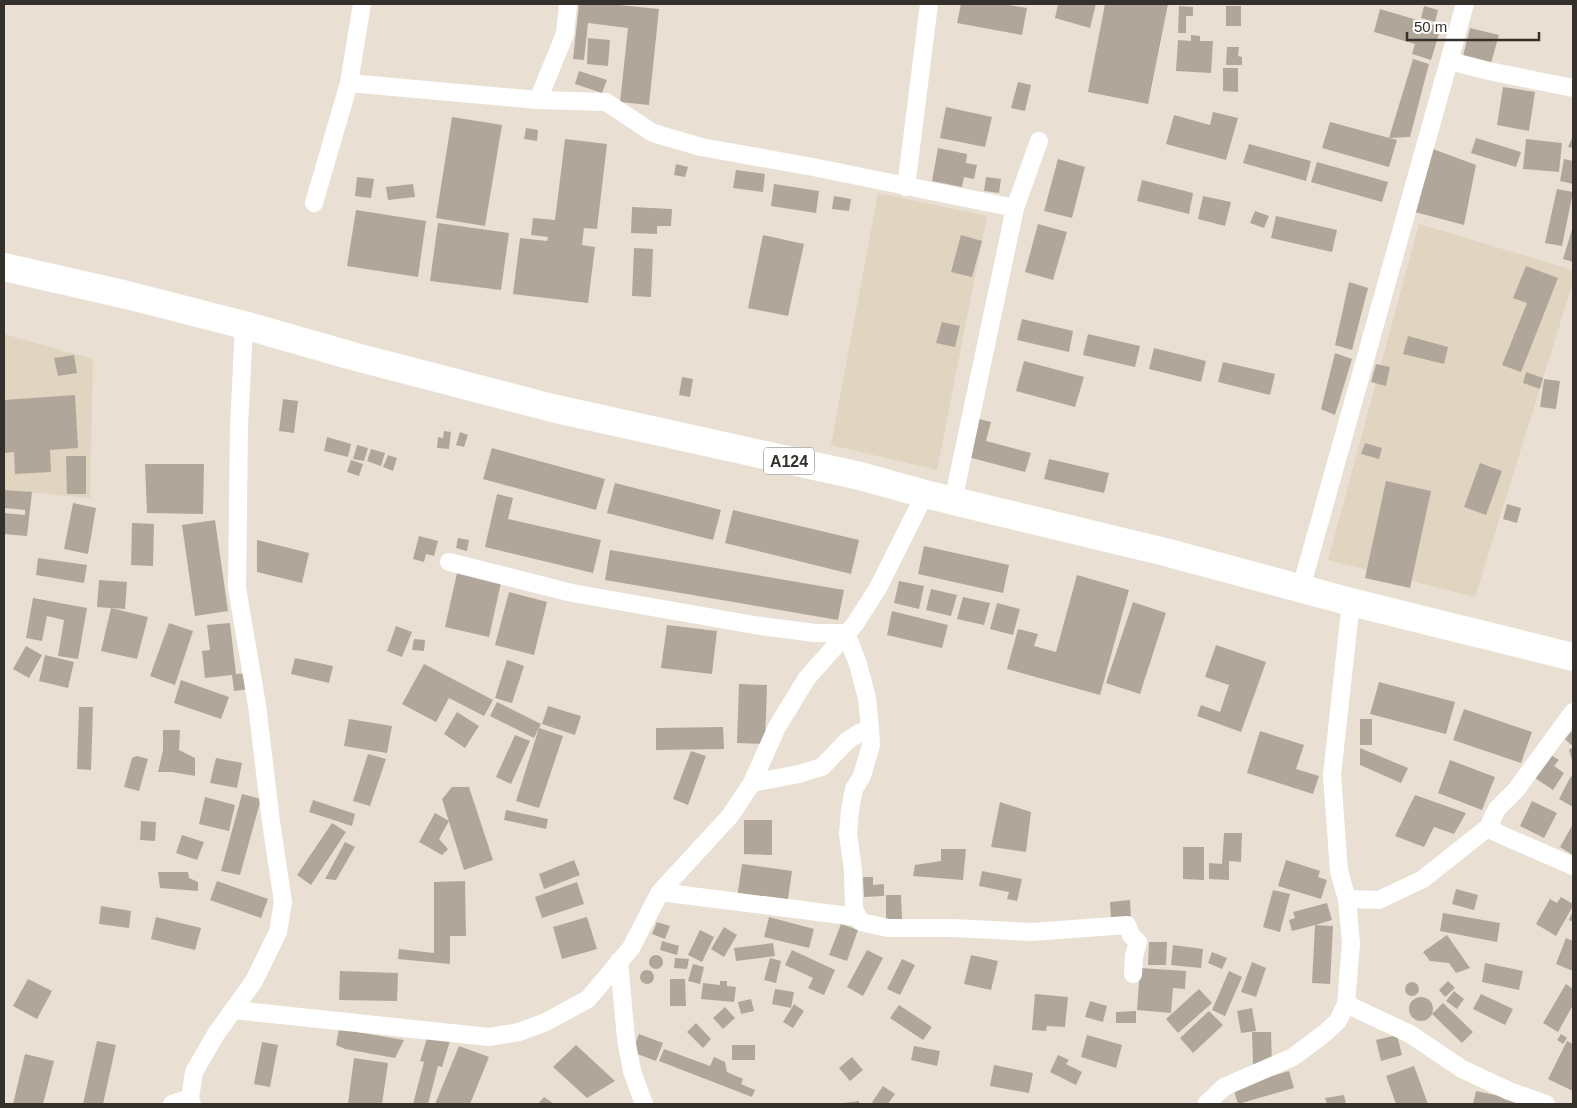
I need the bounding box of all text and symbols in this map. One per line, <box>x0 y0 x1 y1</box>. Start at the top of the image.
scale bar <box>1407 10 1540 42</box>
text: 50 m <box>1414 18 1447 35</box>
road number: A124 <box>764 448 814 474</box>

